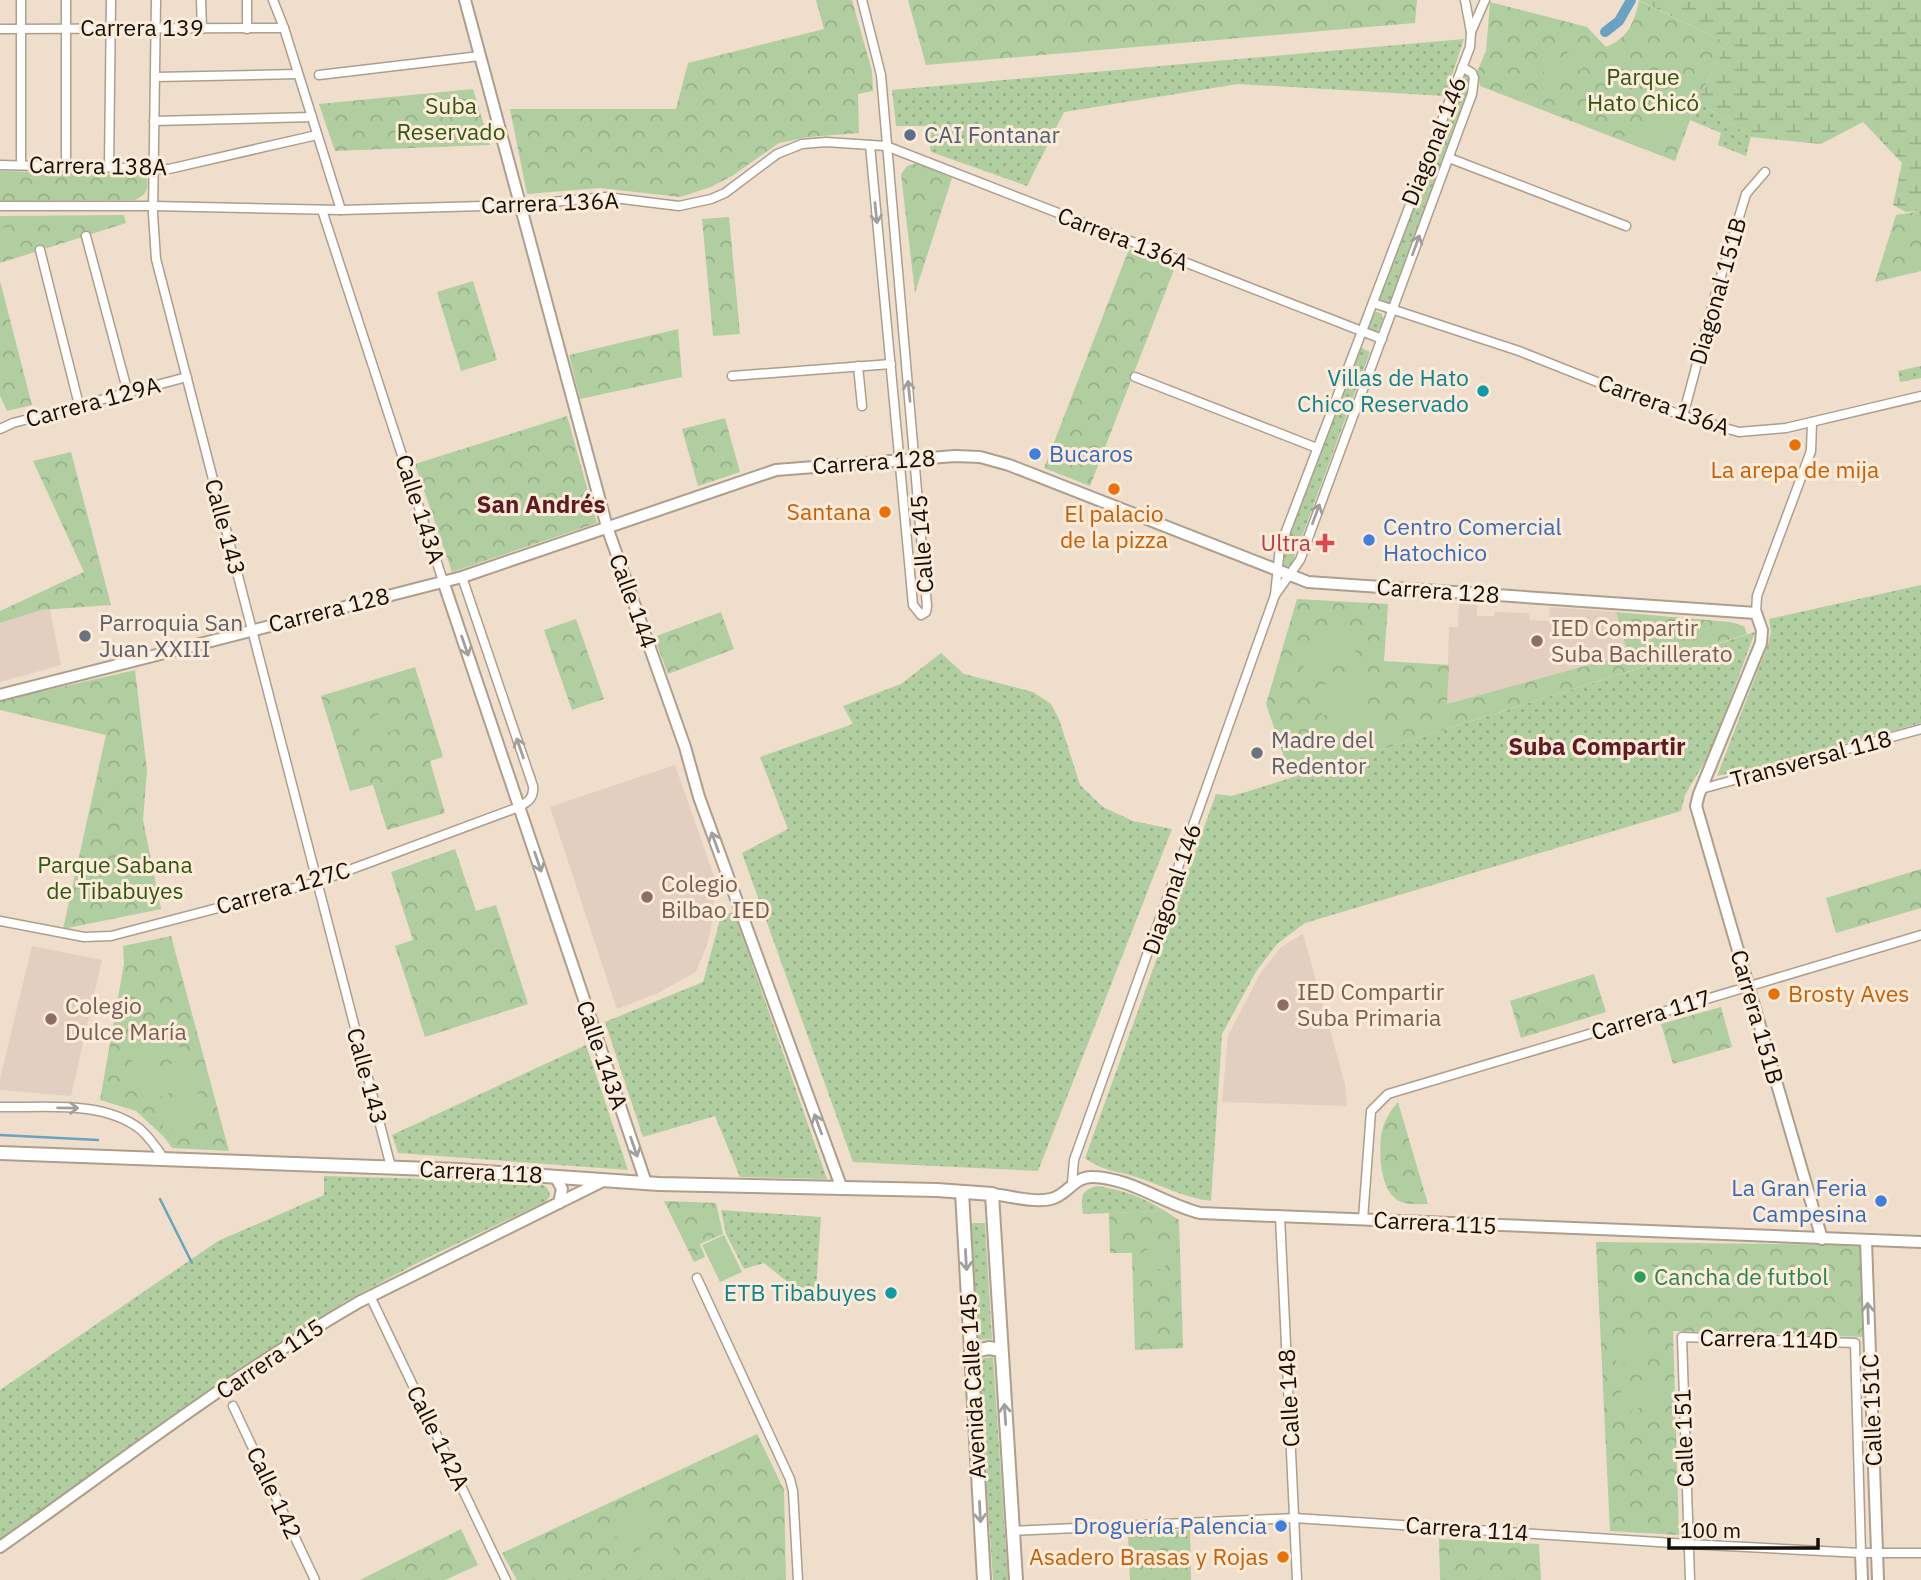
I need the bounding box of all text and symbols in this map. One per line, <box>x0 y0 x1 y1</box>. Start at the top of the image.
street label: Carrera 139 <box>80 12 204 42</box>
park label: Parque Hato Chicó <box>1587 61 1699 117</box>
street label: Diagonal 146 <box>1394 72 1473 210</box>
park label: Suba Reservado <box>396 90 506 146</box>
place label: CAI Fontanar <box>924 119 1061 149</box>
marker: CAI Fontanar <box>902 127 918 143</box>
street label: Carrera 138A <box>29 149 168 181</box>
street label: Carrera 136A <box>480 185 620 219</box>
street label: Carrera 136A <box>1053 199 1193 277</box>
one-way arrow <box>870 202 883 224</box>
street label: Diagonal 151B <box>1682 214 1752 368</box>
one-way arrow <box>1411 235 1424 257</box>
place label: Villas de Hato Chico Reservado <box>1297 362 1469 418</box>
street label: Carrera 136A <box>1594 366 1735 442</box>
street label: Carrera 129A <box>22 369 164 433</box>
one-way arrow <box>902 380 915 402</box>
marker: Villas de Hato Chico Reservado <box>1475 383 1491 399</box>
marker: La arepa de mija <box>1787 437 1803 453</box>
place label: Bucaros <box>1049 438 1133 468</box>
street label: Carrera 128 <box>811 442 937 480</box>
marker: Bucaros <box>1027 446 1043 462</box>
street label: Calle 143A <box>389 450 453 567</box>
place label: La arepa de mija <box>1711 454 1879 484</box>
street label: Calle 143 <box>199 475 253 578</box>
marker: El palacio de la pizza <box>1106 481 1122 497</box>
district label: San Andrés <box>476 488 606 520</box>
street label: Calle 145 <box>903 494 939 594</box>
place label: Santana <box>787 496 871 526</box>
place label: El palacio de la pizza <box>1060 498 1168 554</box>
one-way arrow <box>1311 503 1324 525</box>
marker: Santana <box>877 504 893 520</box>
place label: Centro Comercial Hatochico <box>1383 511 1562 567</box>
place label: Ultra <box>1261 527 1311 557</box>
marker: Centro Comercial Hatochico <box>1361 532 1377 548</box>
marker: Ultra <box>1317 535 1333 551</box>
street label: Calle 144 <box>603 549 665 652</box>
street label: Carrera 128 <box>1375 571 1501 609</box>
street label: Carrera 128 <box>265 580 392 639</box>
place label: Parroquia San Juan XXIII <box>99 607 243 663</box>
place label: IED Compartir Suba Bachillerato <box>1551 612 1733 668</box>
marker: Parroquia San Juan XXIII <box>77 628 93 644</box>
marker: IED Compartir Suba Bachillerato <box>1529 633 1545 649</box>
one-way arrow <box>459 635 472 657</box>
street label: Transversal 118 <box>1727 722 1895 794</box>
place label: Madre del Redentor <box>1271 724 1374 780</box>
district label: Suba Compartir <box>1508 730 1686 762</box>
one-way arrow <box>513 738 525 760</box>
marker: Madre del Redentor <box>1249 745 1265 761</box>
street label: Diagonal 146 <box>1135 819 1208 958</box>
one-way arrow <box>708 831 720 853</box>
park label: Parque Sabana de Tibabuyes <box>37 849 193 905</box>
one-way arrow <box>532 850 545 872</box>
street label: Carrera 127C <box>212 854 353 920</box>
place label: Colegio Bilbao IED <box>661 868 770 924</box>
marker: Colegio Bilbao IED <box>639 889 655 905</box>
street label: Carrera 151B <box>1724 946 1791 1087</box>
place label: IED Compartir Suba Primaria <box>1297 976 1445 1032</box>
place label: Brosty Aves <box>1788 978 1910 1008</box>
street label: Carrera 117 <box>1587 982 1714 1046</box>
marker: Brosty Aves <box>1766 986 1782 1002</box>
place label: Colegio Dulce María <box>65 990 187 1046</box>
street label: Calle 143A <box>570 996 636 1113</box>
marker: IED Compartir Suba Primaria <box>1275 997 1291 1013</box>
marker: Colegio Dulce María <box>43 1011 59 1027</box>
street label: Calle 143 <box>341 1024 395 1127</box>
one-way arrow <box>56 1102 79 1115</box>
one-way arrow <box>811 1114 824 1136</box>
one-way arrow <box>628 1136 641 1158</box>
street label: Carrera 118 <box>419 1153 543 1189</box>
place label: La Gran Feria Campesina <box>1731 1172 1867 1228</box>
marker: La Gran Feria Campesina <box>1873 1193 1889 1209</box>
street label: Carrera 115 <box>1373 1204 1497 1240</box>
one-way arrow <box>960 1248 973 1271</box>
place label: Cancha de futbol <box>1654 1261 1828 1291</box>
marker: Cancha de futbol <box>1632 1269 1648 1285</box>
place label: ETB Tibabuyes <box>724 1277 877 1307</box>
marker: ETB Tibabuyes <box>883 1285 899 1301</box>
street label: Avenida Calle 145 <box>952 1292 992 1480</box>
one-way arrow <box>1862 1302 1875 1325</box>
street label: Carrera 115 <box>210 1311 329 1405</box>
street label: Carrera 114D <box>1699 1322 1839 1354</box>
street label: Calle 148 <box>1270 1348 1306 1448</box>
street label: Calle 151C <box>1854 1353 1888 1467</box>
street label: Calle 142A <box>401 1380 477 1495</box>
street label: Calle 151 <box>1666 1388 1700 1488</box>
one-way arrow <box>998 1403 1011 1426</box>
street label: Calle 142 <box>241 1442 309 1544</box>
one-way arrow <box>974 1500 987 1523</box>
scale bar <box>1669 1506 1818 1550</box>
street label: Carrera 114 <box>1404 1509 1530 1547</box>
place label: Droguería Palencia <box>1073 1510 1267 1540</box>
text: 100 m <box>1680 1516 1741 1544</box>
marker: Droguería Palencia <box>1273 1518 1289 1534</box>
place label: Asadero Brasas y Rojas <box>1029 1541 1269 1571</box>
marker: Asadero Brasas y Rojas <box>1275 1549 1291 1565</box>

